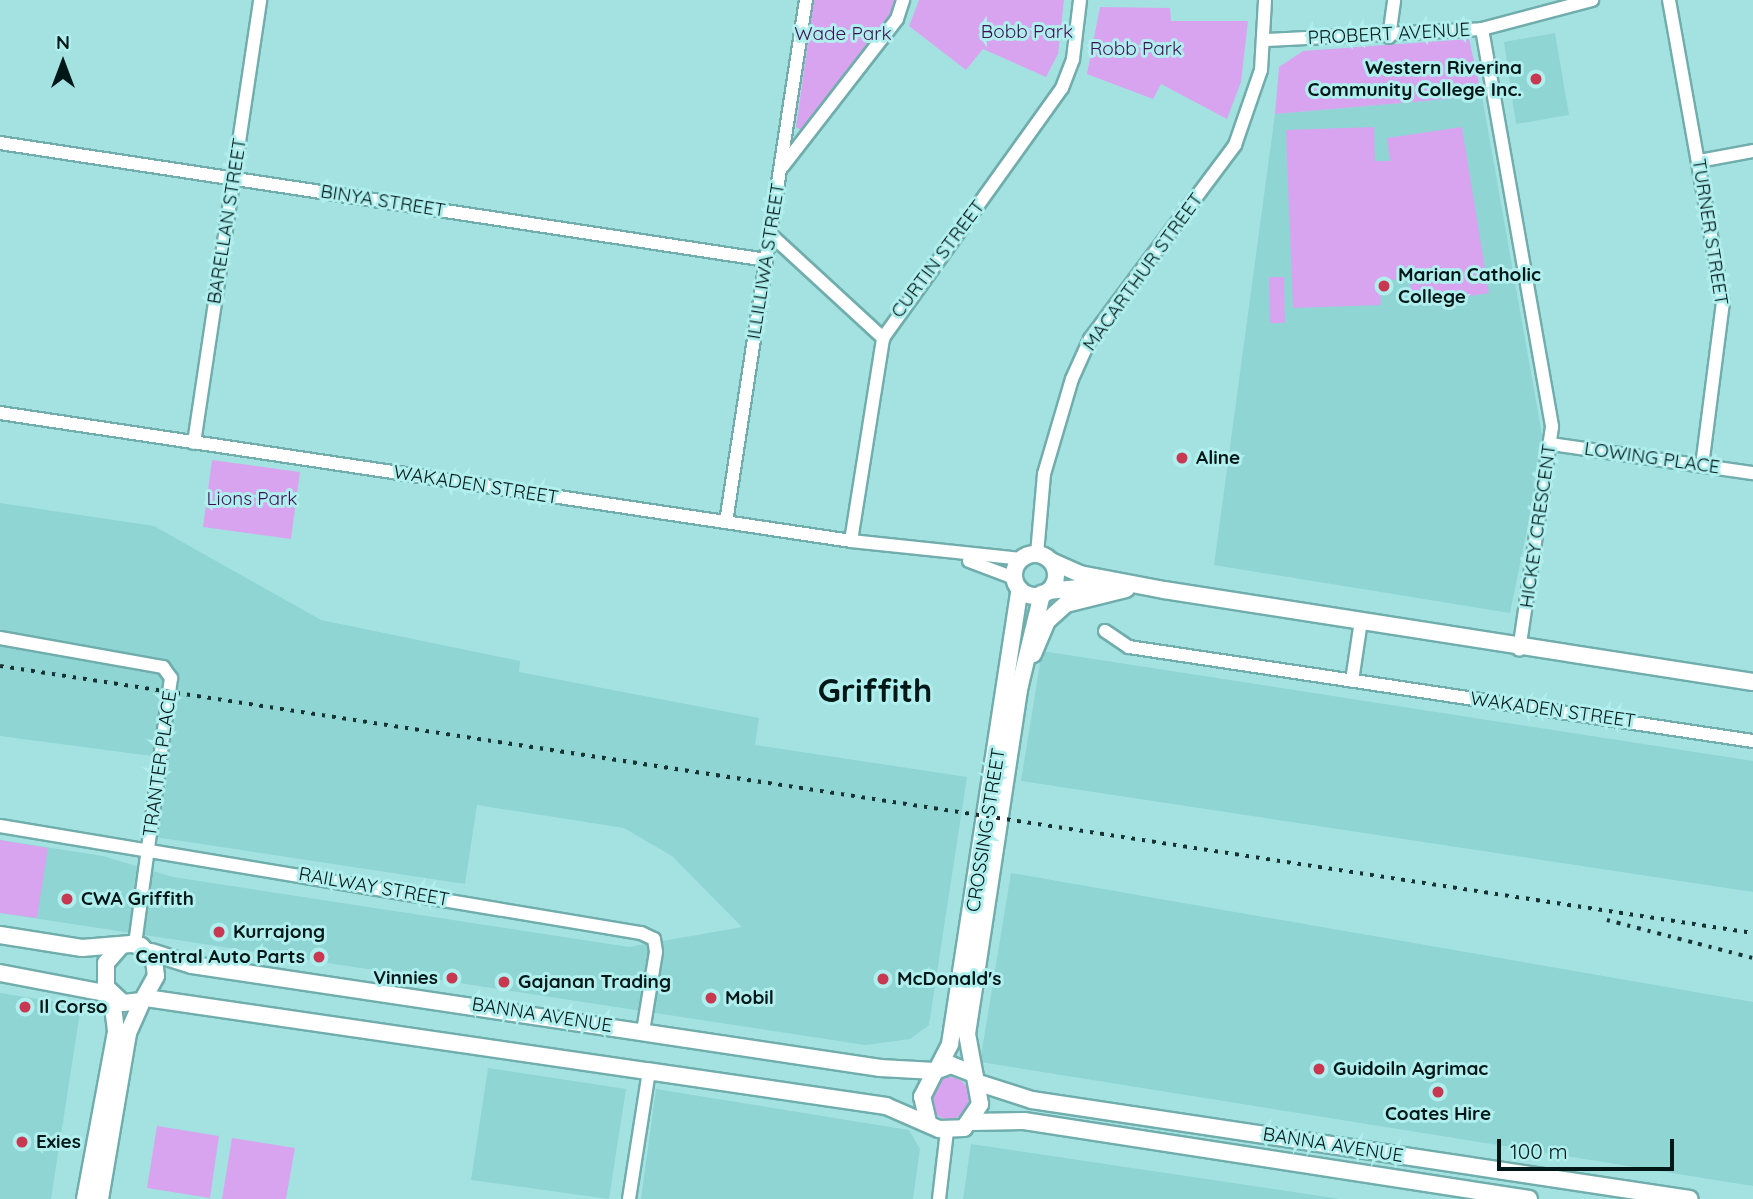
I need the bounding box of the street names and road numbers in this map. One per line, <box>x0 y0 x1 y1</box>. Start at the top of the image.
street label: PROBERT AVENUE <box>1307 18 1471 50</box>
street label: BARELLAN STREET <box>203 136 251 306</box>
street label: TURNER STREET <box>1687 157 1733 307</box>
street label: BINYA STREET <box>319 180 447 222</box>
street label: ILLILLIWA STREET <box>742 181 790 341</box>
street label: MACARTHUR STREET <box>1078 189 1208 355</box>
street label: CURTIN STREET <box>886 196 990 322</box>
street label: LOWING PLACE <box>1583 437 1721 479</box>
street label: HICKEY CRESCENT <box>1515 443 1561 609</box>
street label: WAKADEN STREET <box>392 461 560 509</box>
street label: WAKADEN STREET <box>1469 687 1637 733</box>
street label: TRANTER PLACE <box>138 689 182 839</box>
street label: CROSSING STREET <box>962 746 1010 914</box>
street label: RAILWAY STREET <box>297 863 451 911</box>
street label: BANNA AVENUE <box>470 993 614 1037</box>
street label: BANNA AVENUE <box>1261 1123 1405 1167</box>

